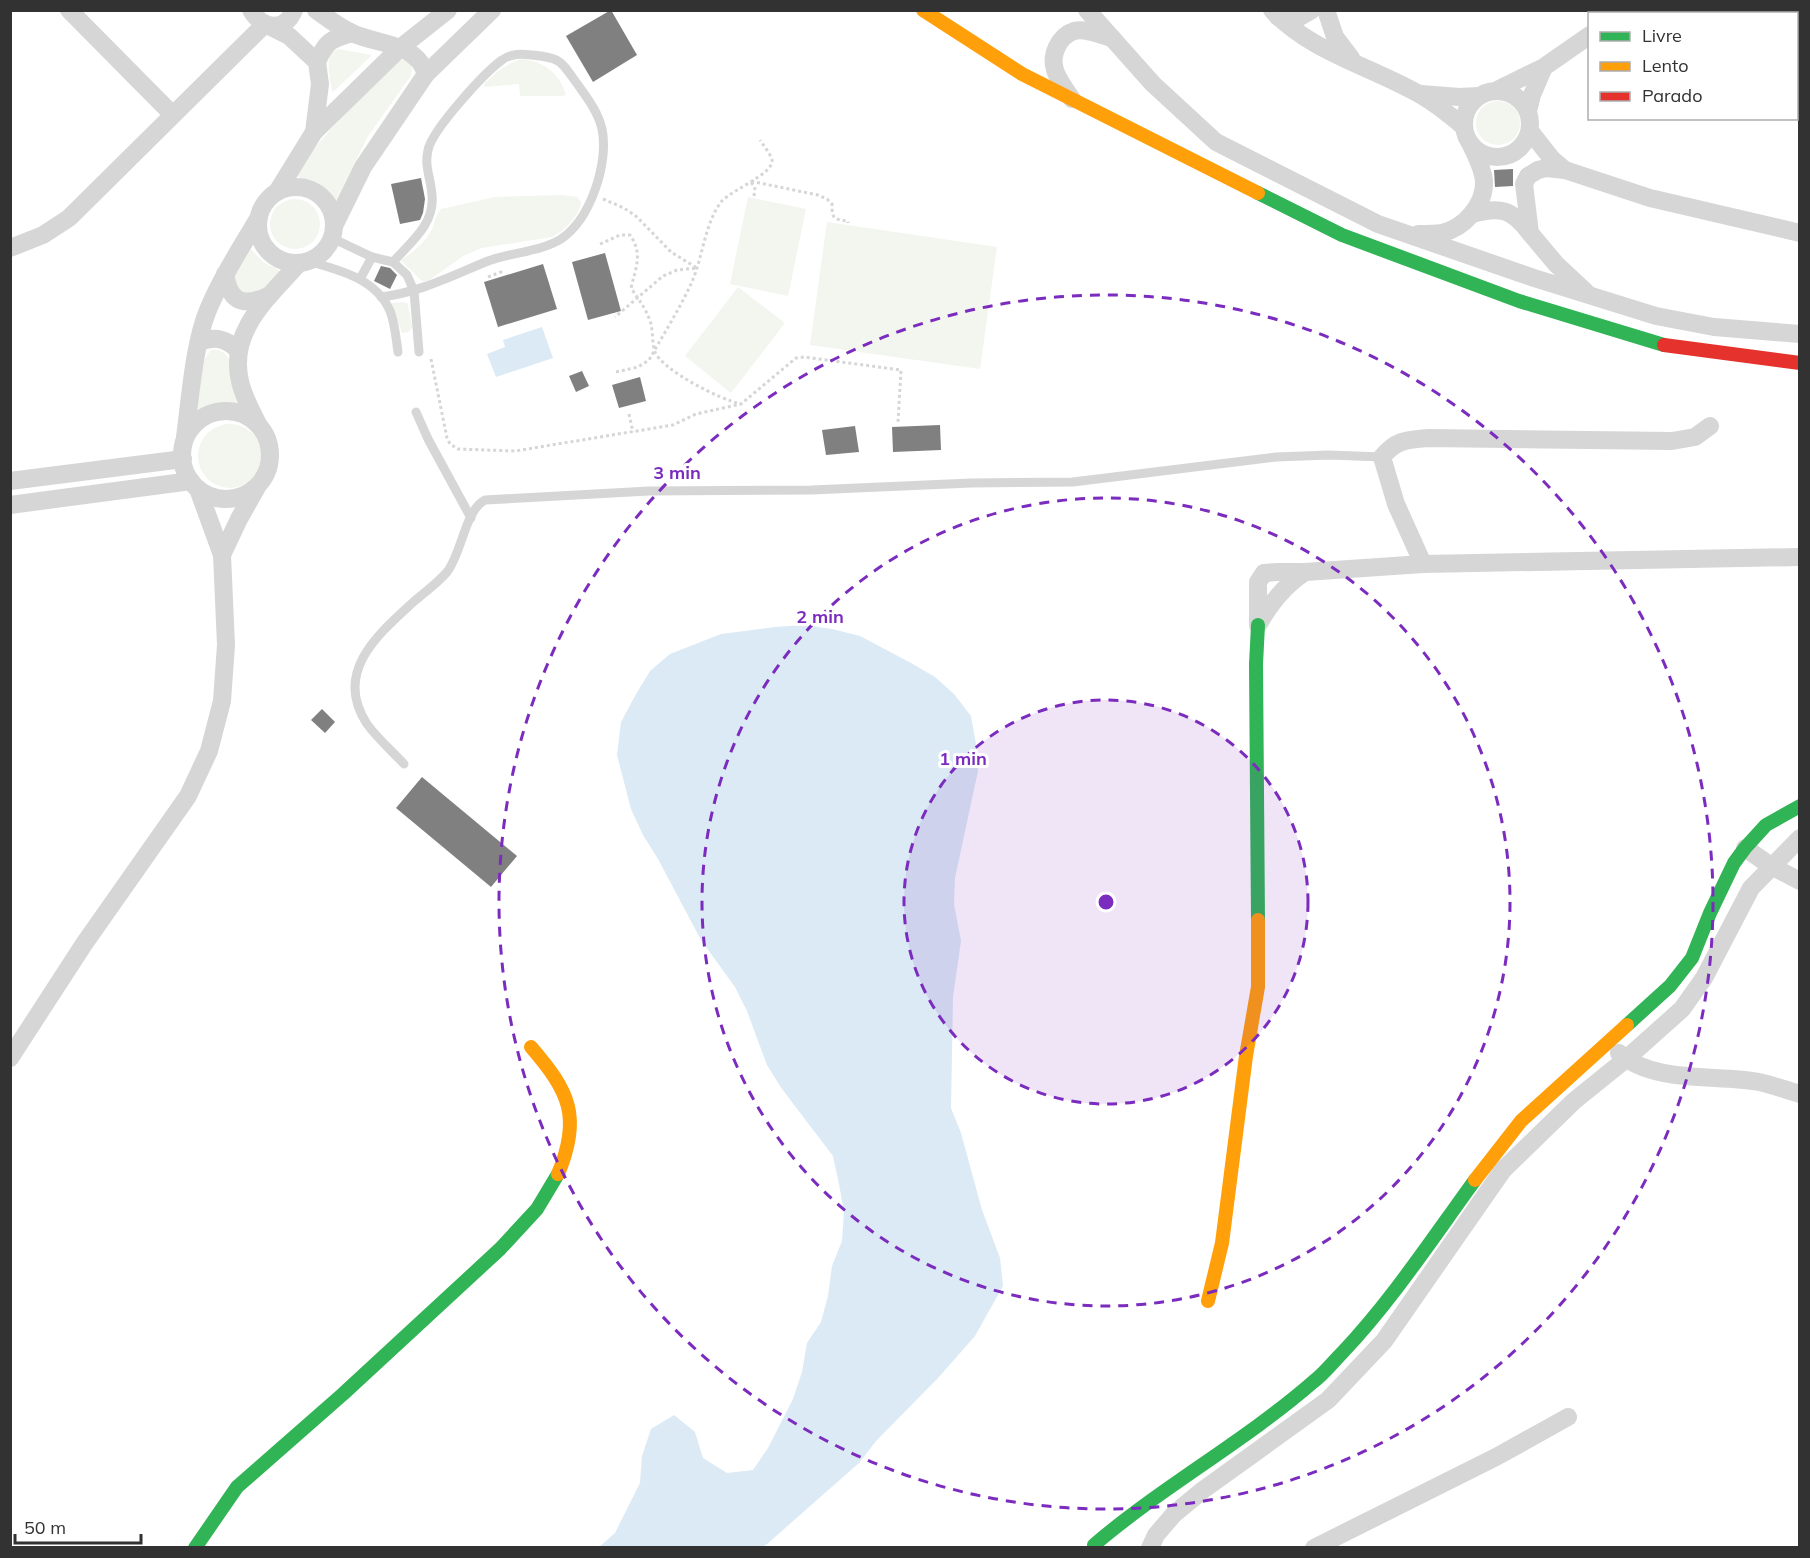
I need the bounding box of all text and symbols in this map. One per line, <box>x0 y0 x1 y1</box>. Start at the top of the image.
legend <box>1588 12 1798 120</box>
text: Livre <box>1642 24 1682 47</box>
text: Lento <box>1642 54 1689 77</box>
text: Parado <box>1642 84 1702 107</box>
text: 3 min <box>653 461 701 484</box>
text: 2 min <box>796 605 844 628</box>
text: 1 min <box>939 747 987 770</box>
centre of rings <box>1096 892 1116 912</box>
scale bar <box>15 1507 141 1545</box>
text: 50 m <box>24 1516 66 1539</box>

